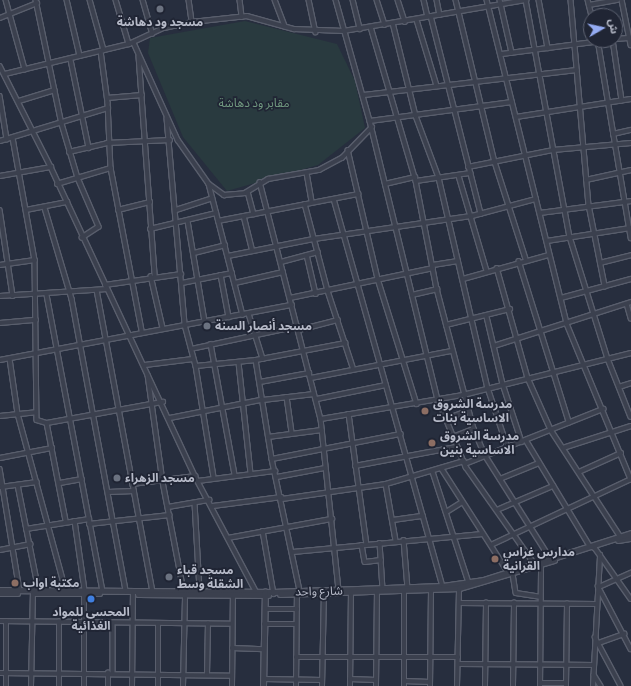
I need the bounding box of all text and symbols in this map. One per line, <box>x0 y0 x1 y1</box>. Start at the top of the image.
marker: مسجد ود دهاشة <box>155 4 165 14</box>
north arrow <box>583 8 623 48</box>
place label: مسجد ود دهاشة <box>117 15 203 29</box>
text: ش <box>606 18 623 35</box>
park label: مقابر ود دهاشة <box>219 96 289 110</box>
place label: مسجد أنصار السنة <box>215 319 312 333</box>
marker: مسجد أنصار السنة <box>202 321 212 331</box>
place label: مدرسة الشروق الاساسية بنات <box>433 397 512 425</box>
marker: مدرسة الشروق الاساسية بنات <box>420 406 430 416</box>
place label: مدرسة الشروق الاساسية بنين <box>440 429 519 457</box>
marker: مدرسة الشروق الاساسية بنين <box>427 438 437 448</box>
place label: مسجد الزهراء <box>125 471 195 485</box>
marker: مسجد الزهراء <box>112 473 122 483</box>
place label: مدارس غراس القرانية <box>503 545 575 573</box>
marker: مدارس غراس القرانية <box>490 554 500 564</box>
place label: مسجد قباء الشقلة وسط <box>177 563 243 591</box>
marker: مسجد قباء الشقلة وسط <box>164 572 174 582</box>
place label: مكتبة اواب <box>23 576 79 590</box>
marker: مكتبة اواب <box>10 578 20 588</box>
street label: شارع واحد <box>295 583 343 599</box>
marker: المحسي للمواد الغذائية <box>86 594 96 604</box>
place label: المحسي للمواد الغذائية <box>52 605 130 633</box>

